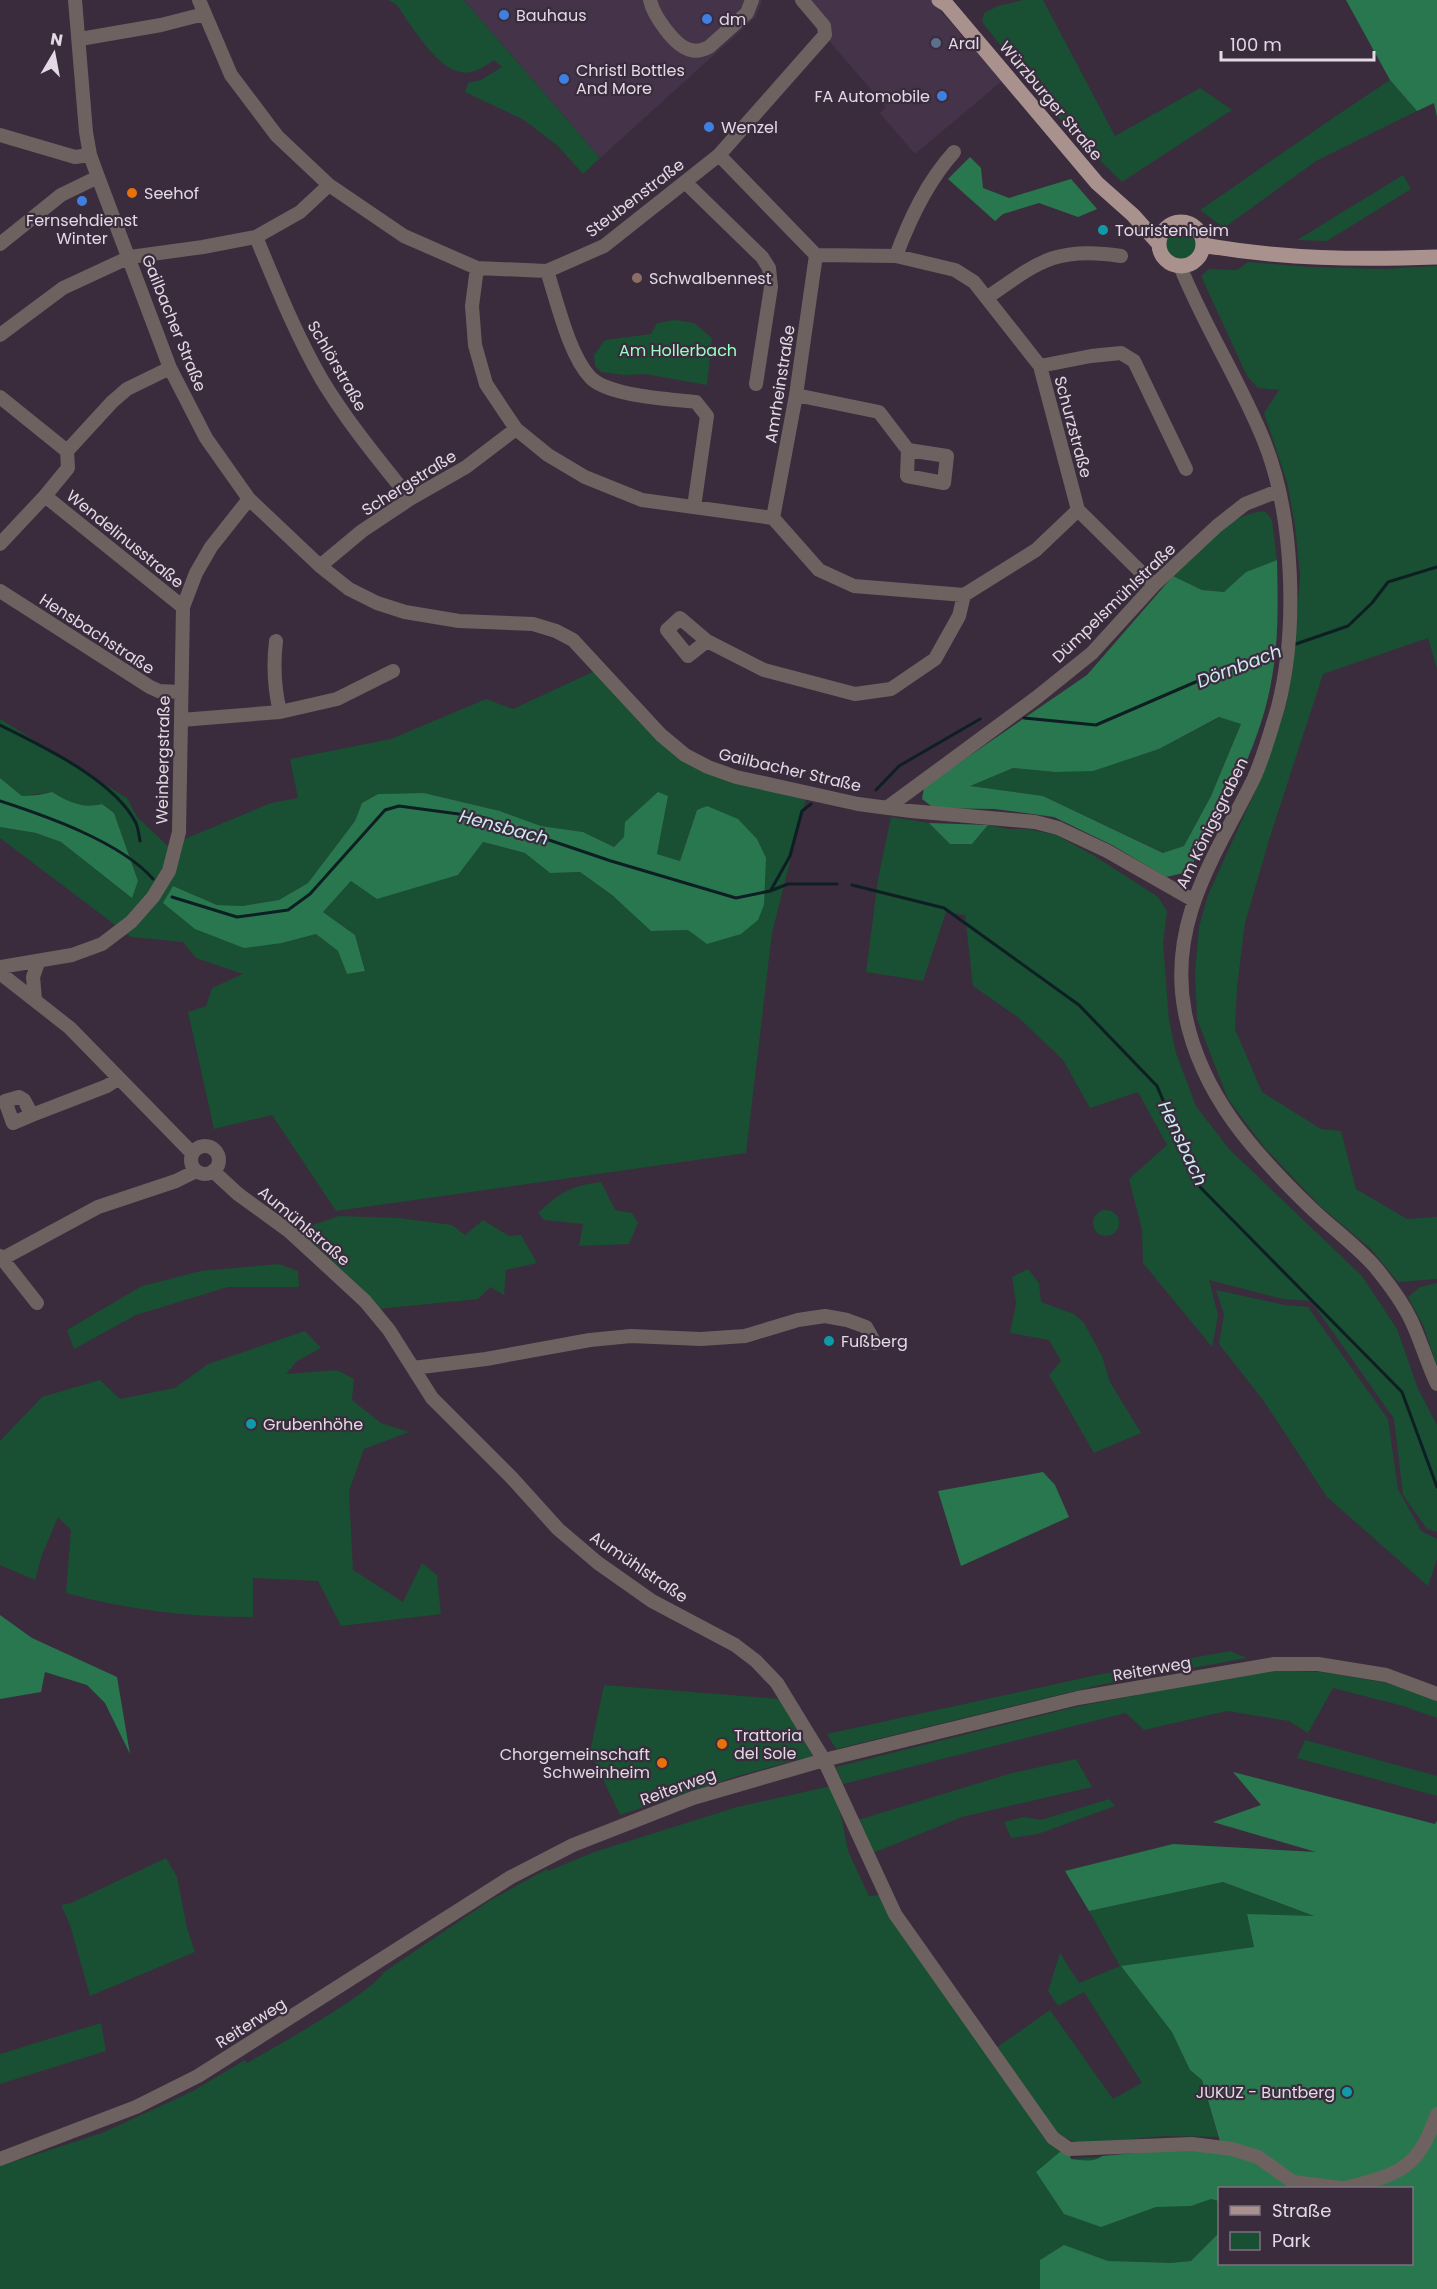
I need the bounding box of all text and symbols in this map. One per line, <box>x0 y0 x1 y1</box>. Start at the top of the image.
place label: Bauhaus <box>516 4 587 27</box>
marker: Bauhaus <box>497 8 511 22</box>
place label: dm <box>719 8 746 31</box>
marker: dm <box>700 12 714 26</box>
north arrow <box>24 24 84 84</box>
scale bar <box>1221 24 1374 62</box>
text: N <box>49 27 64 52</box>
place label: Aral <box>948 32 980 55</box>
text: 100 m <box>1230 32 1282 57</box>
marker: Aral <box>929 36 943 50</box>
street label: Würzburger Straße <box>994 36 1108 166</box>
place label: Christl Bottles And More <box>576 59 685 100</box>
marker: Christl Bottles And More <box>557 72 571 86</box>
place label: FA Automobile <box>814 85 930 108</box>
marker: FA Automobile <box>935 89 949 103</box>
place label: Wenzel <box>721 116 778 139</box>
marker: Wenzel <box>702 120 716 134</box>
street label: Steubenstraße <box>581 153 689 243</box>
place label: Seehof <box>144 182 199 205</box>
marker: Seehof <box>125 186 139 200</box>
marker: Fernsehdienst Winter <box>75 194 89 208</box>
place label: Fernsehdienst Winter <box>26 209 138 250</box>
place label: Touristenheim <box>1115 219 1229 242</box>
marker: Touristenheim <box>1096 223 1110 237</box>
street label: Gailbacher Straße <box>136 251 212 395</box>
place label: Schwalbennest <box>649 267 772 290</box>
marker: Schwalbennest <box>630 271 644 285</box>
street label: Schlörstraße <box>302 316 372 416</box>
street label: Amrheinstraße <box>759 323 801 445</box>
park label: Am Hollerbach <box>619 339 737 362</box>
street label: Schurzstraße <box>1048 374 1098 481</box>
street label: Schergstraße <box>357 445 461 521</box>
street label: Wendelinusstraße <box>61 484 189 594</box>
street label: Dümpelsmühlstraße <box>1047 538 1181 668</box>
street label: Hensbachstraße <box>35 588 159 680</box>
water label: Dörnbach <box>1193 638 1285 694</box>
street label: Weinbergstraße <box>150 695 176 825</box>
street label: Gailbacher Straße <box>716 742 864 798</box>
street label: Am Königsgraben <box>1170 754 1254 892</box>
water label: Hensbach <box>457 803 551 851</box>
water label: Hensbach <box>1152 1096 1214 1190</box>
street label: Aumühlstraße <box>253 1181 355 1271</box>
place label: Fußberg <box>841 1330 908 1353</box>
marker: Fußberg <box>822 1334 836 1348</box>
place label: Grubenhöhe <box>263 1413 363 1436</box>
marker: Grubenhöhe <box>244 1417 258 1431</box>
street label: Aumühlstraße <box>585 1526 693 1608</box>
street label: Reiterweg <box>1111 1651 1193 1687</box>
place label: Trattoria del Sole <box>734 1724 802 1765</box>
marker: Trattoria del Sole <box>715 1737 729 1751</box>
place label: Chorgemeinschaft Schweinheim <box>500 1743 650 1784</box>
marker: Chorgemeinschaft Schweinheim <box>655 1756 669 1770</box>
street label: Reiterweg <box>637 1763 719 1811</box>
street label: Reiterweg <box>211 1992 291 2054</box>
place label: JUKUZ - Buntberg <box>1196 2081 1335 2104</box>
marker: JUKUZ - Buntberg <box>1340 2085 1354 2099</box>
legend <box>1218 2187 1413 2265</box>
text: Straße <box>1272 2198 1331 2223</box>
text: Park <box>1272 2228 1311 2253</box>

